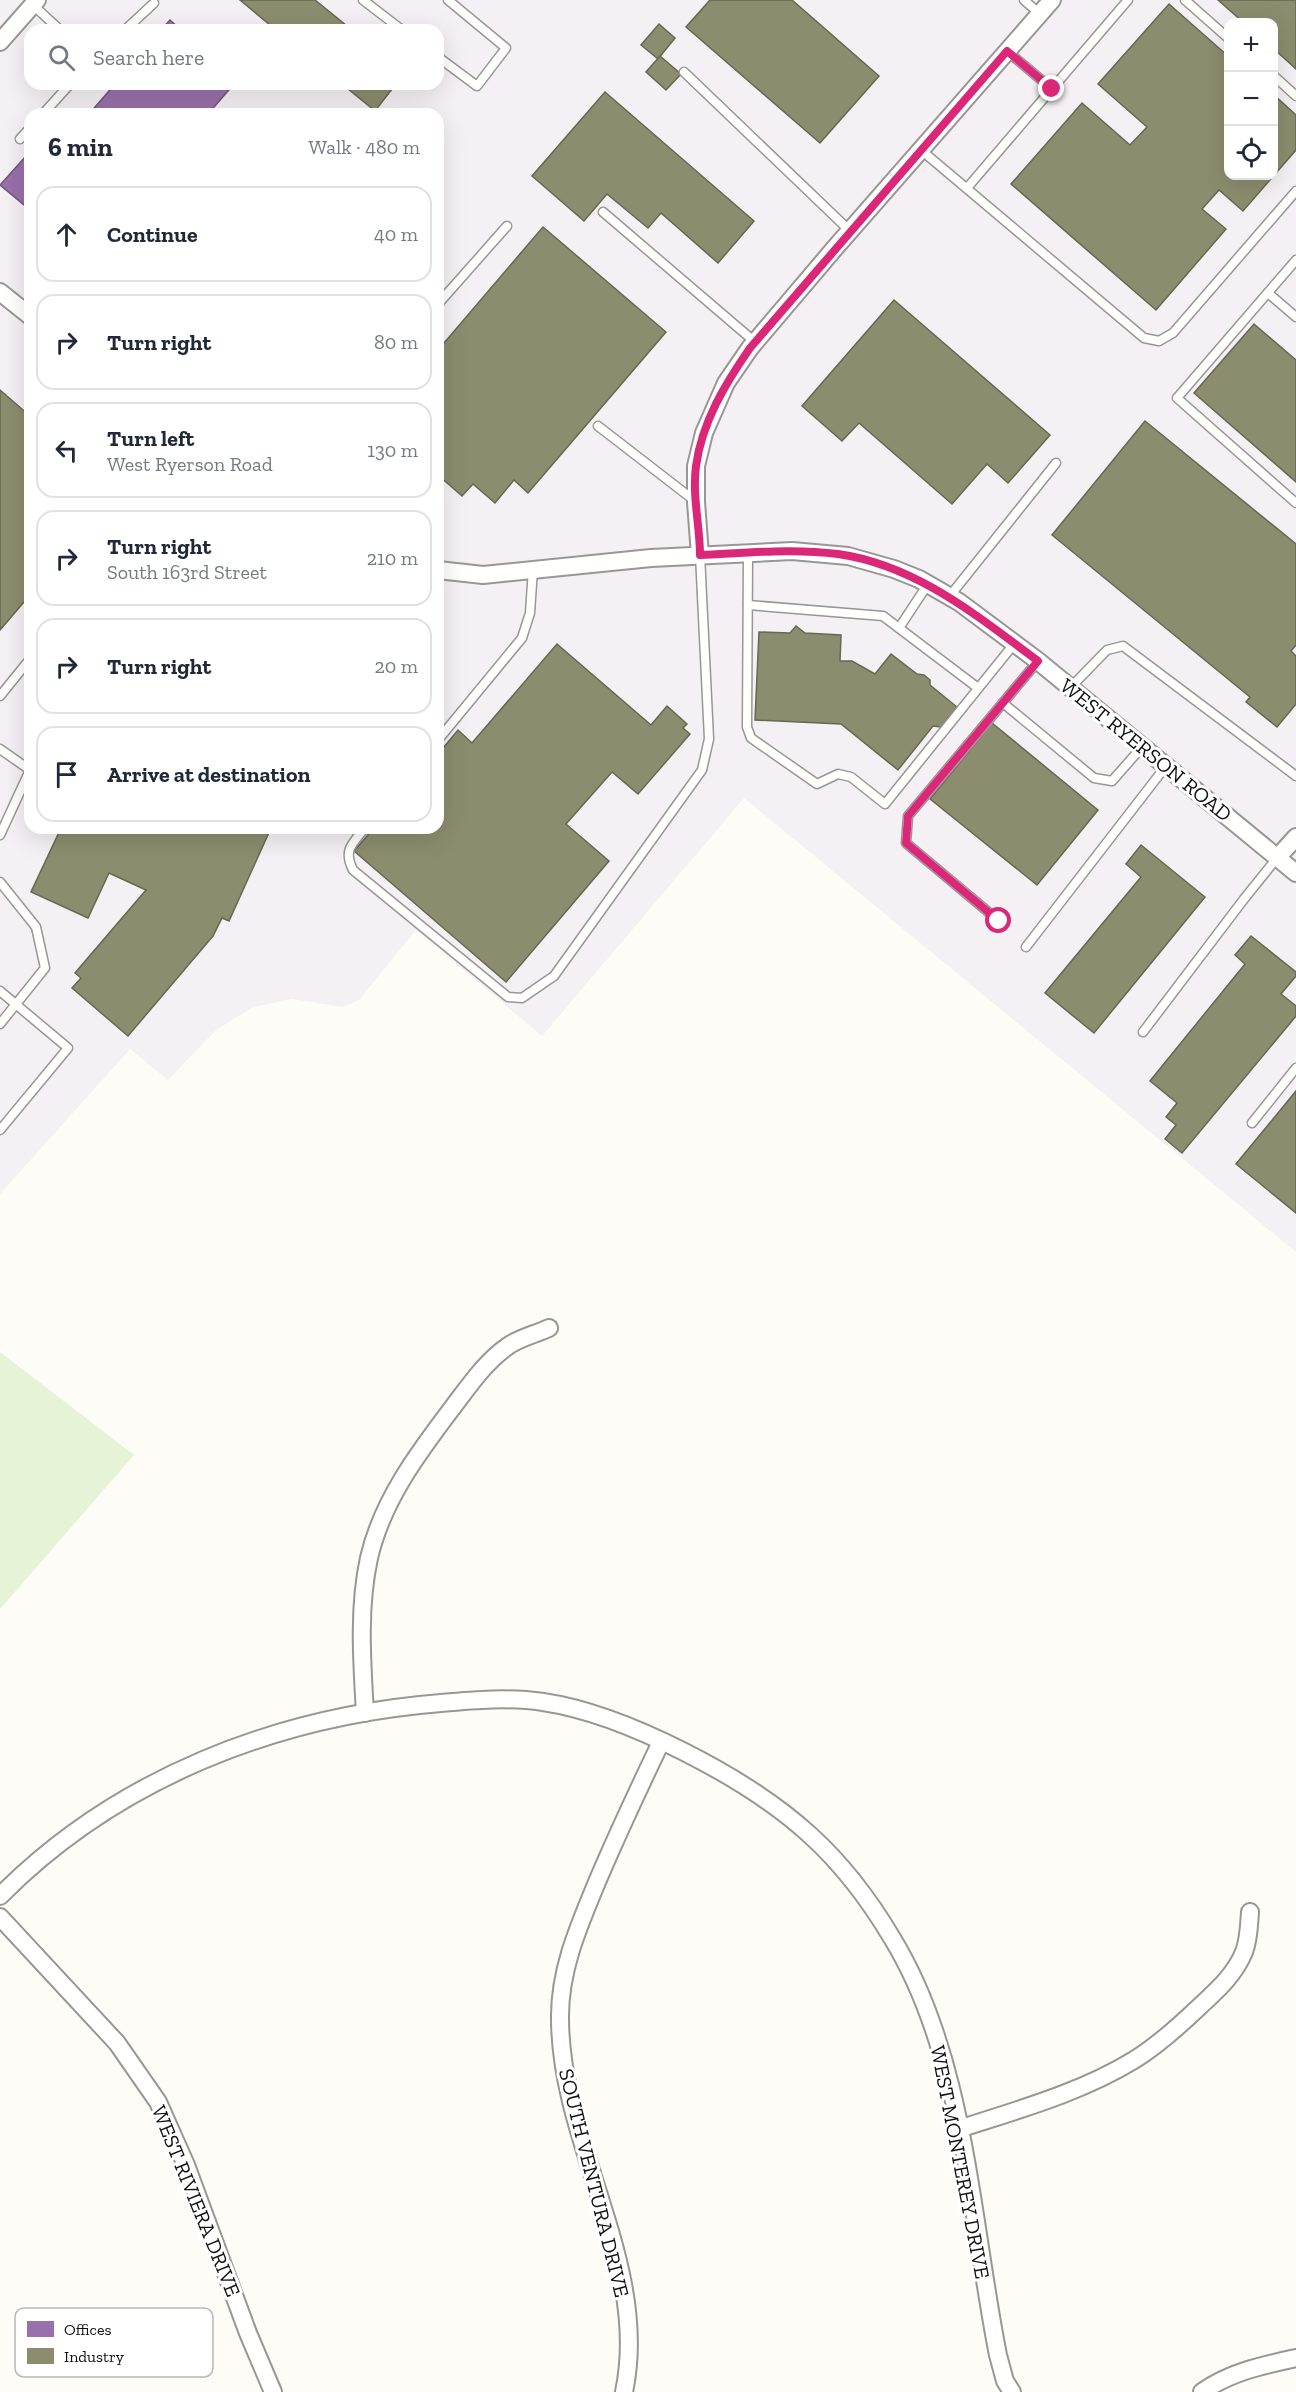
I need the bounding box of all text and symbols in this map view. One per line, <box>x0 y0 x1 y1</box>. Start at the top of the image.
map controls <box>1224 18 1278 180</box>
button: + <box>1224 18 1278 72</box>
search box <box>24 24 444 90</box>
icon: search <box>45 41 78 74</box>
text: Search here <box>93 44 204 71</box>
button: − <box>1224 72 1278 126</box>
route end <box>1038 75 1064 101</box>
button: locate <box>1224 126 1278 180</box>
text: 6 min <box>48 131 113 163</box>
text: Walk · 480 m <box>309 135 420 159</box>
icon: ahead <box>50 218 83 251</box>
text: Continue <box>107 221 198 248</box>
text: 40 m <box>374 222 418 246</box>
icon: right <box>50 326 83 359</box>
text: Turn right <box>107 329 211 356</box>
text: 80 m <box>374 330 418 354</box>
text: Turn left <box>107 425 194 452</box>
icon: left <box>50 434 83 467</box>
text: 130 m <box>367 438 418 462</box>
text: West Ryerson Road <box>107 452 273 476</box>
text: Turn right <box>107 533 211 560</box>
icon: right <box>50 542 83 575</box>
text: 210 m <box>367 546 418 570</box>
text: South 163rd Street <box>107 560 267 584</box>
icon: right <box>50 650 83 683</box>
text: Turn right <box>107 653 211 680</box>
text: 20 m <box>374 654 418 678</box>
street label: WEST RYERSON ROAD <box>1055 673 1237 827</box>
icon: arrive <box>50 758 83 791</box>
text: Arrive at destination <box>107 761 310 788</box>
route start <box>985 907 1011 933</box>
street label: WEST MONTEREY DRIVE <box>926 2043 995 2281</box>
street label: SOUTH VENTURA DRIVE <box>554 2066 635 2300</box>
street label: WEST RIVIERA DRIVE <box>147 2102 246 2300</box>
legend <box>15 2308 213 2377</box>
text: Offices <box>64 2320 111 2339</box>
text: Industry <box>64 2347 125 2366</box>

